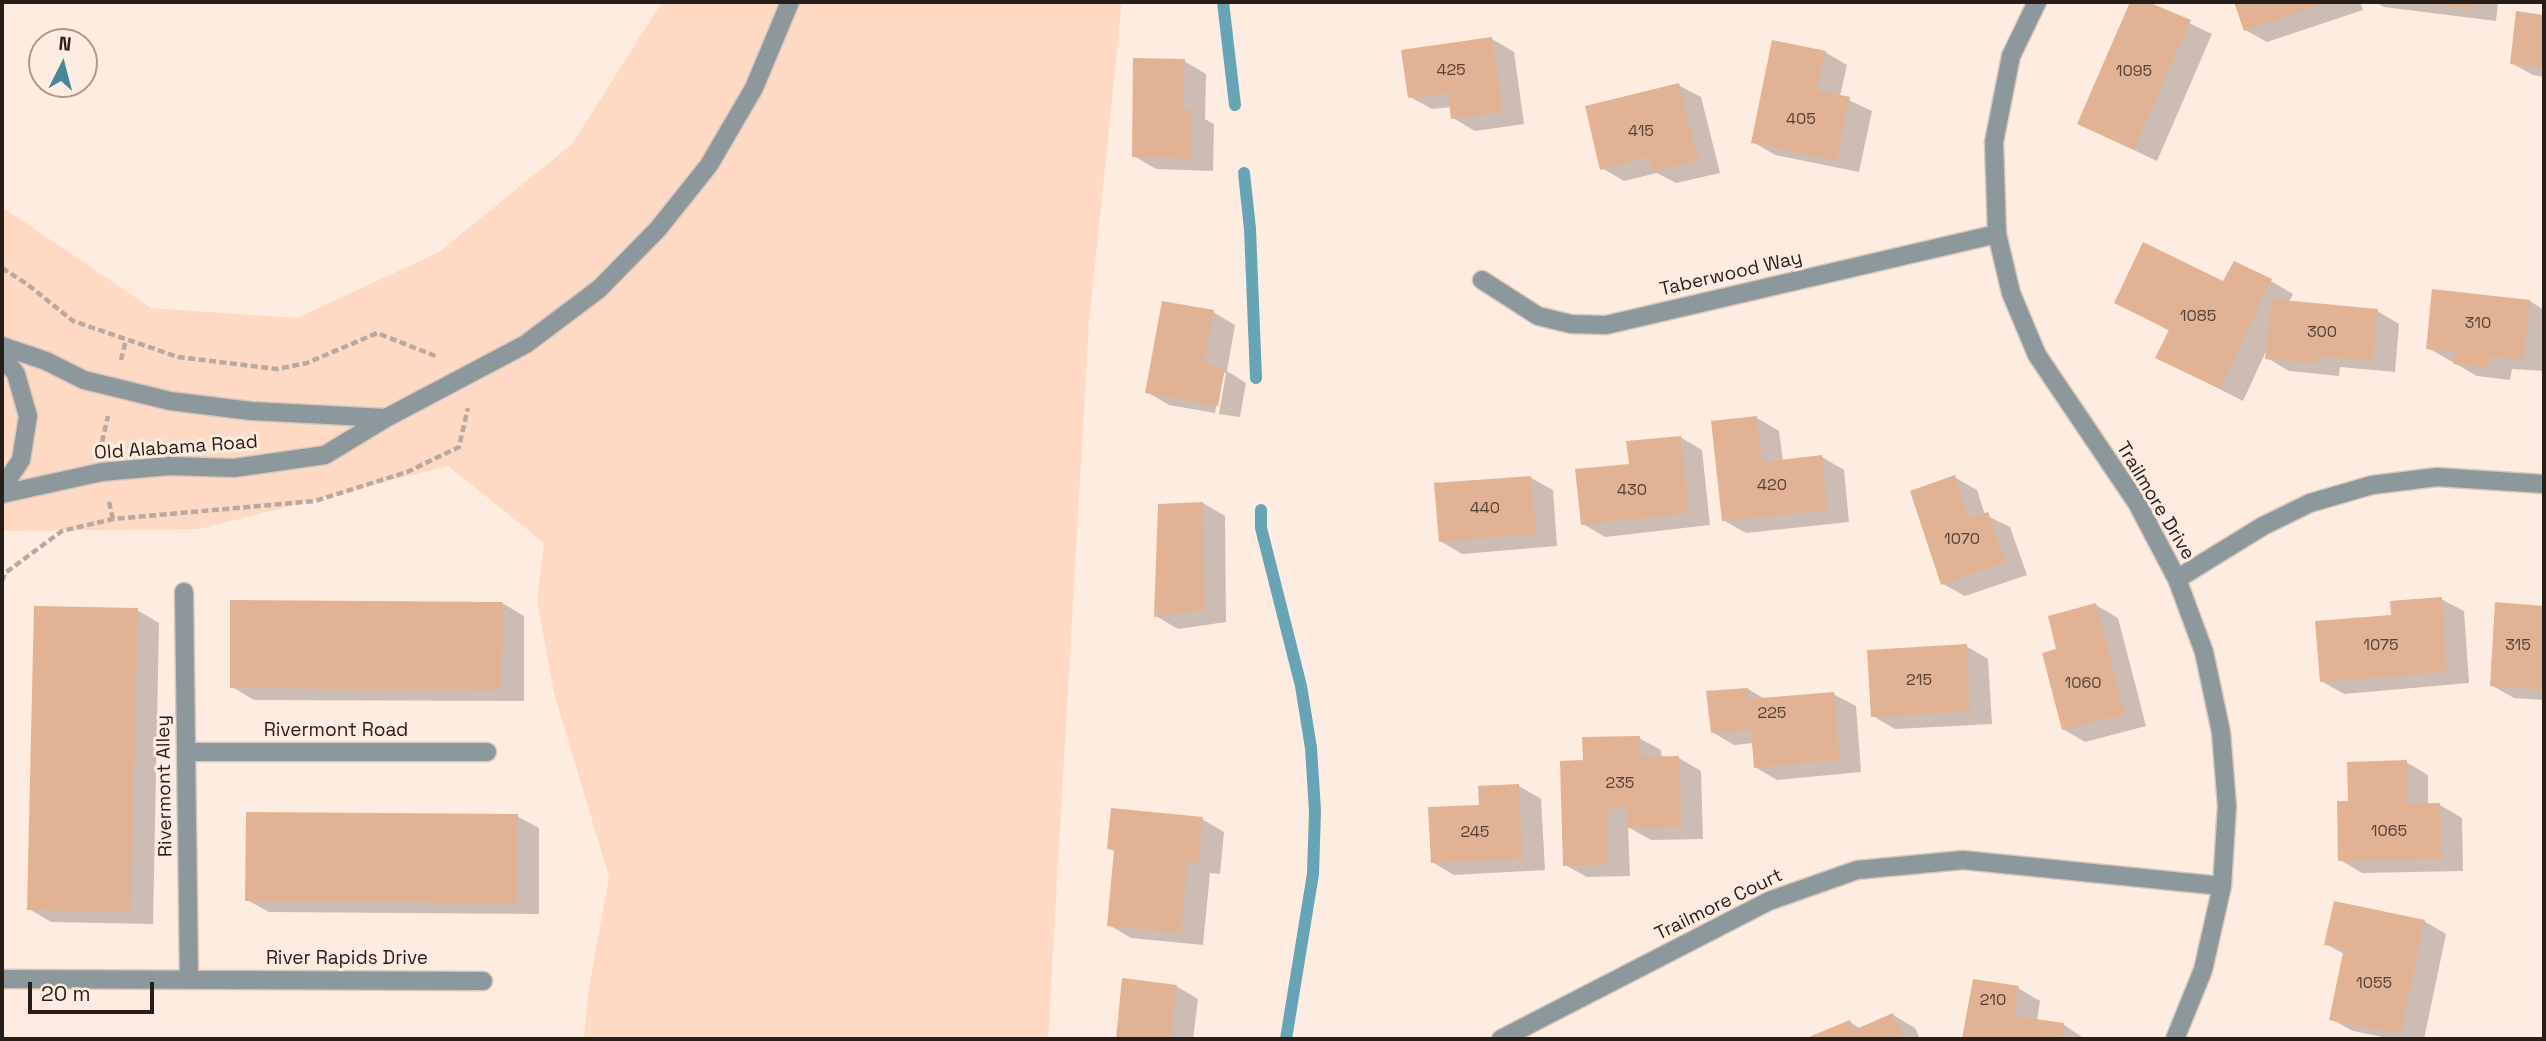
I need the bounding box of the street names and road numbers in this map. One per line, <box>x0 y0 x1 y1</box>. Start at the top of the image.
street label: Taberwood Way <box>1658 247 1804 301</box>
street label: Old Alabama Road <box>93 431 259 465</box>
street label: Trailmore Drive <box>2111 438 2199 564</box>
street label: Rivermont Alley <box>152 715 178 857</box>
street label: Rivermont Road <box>264 720 408 742</box>
street label: Trailmore Court <box>1651 864 1787 946</box>
street label: River Rapids Drive <box>266 948 428 970</box>

